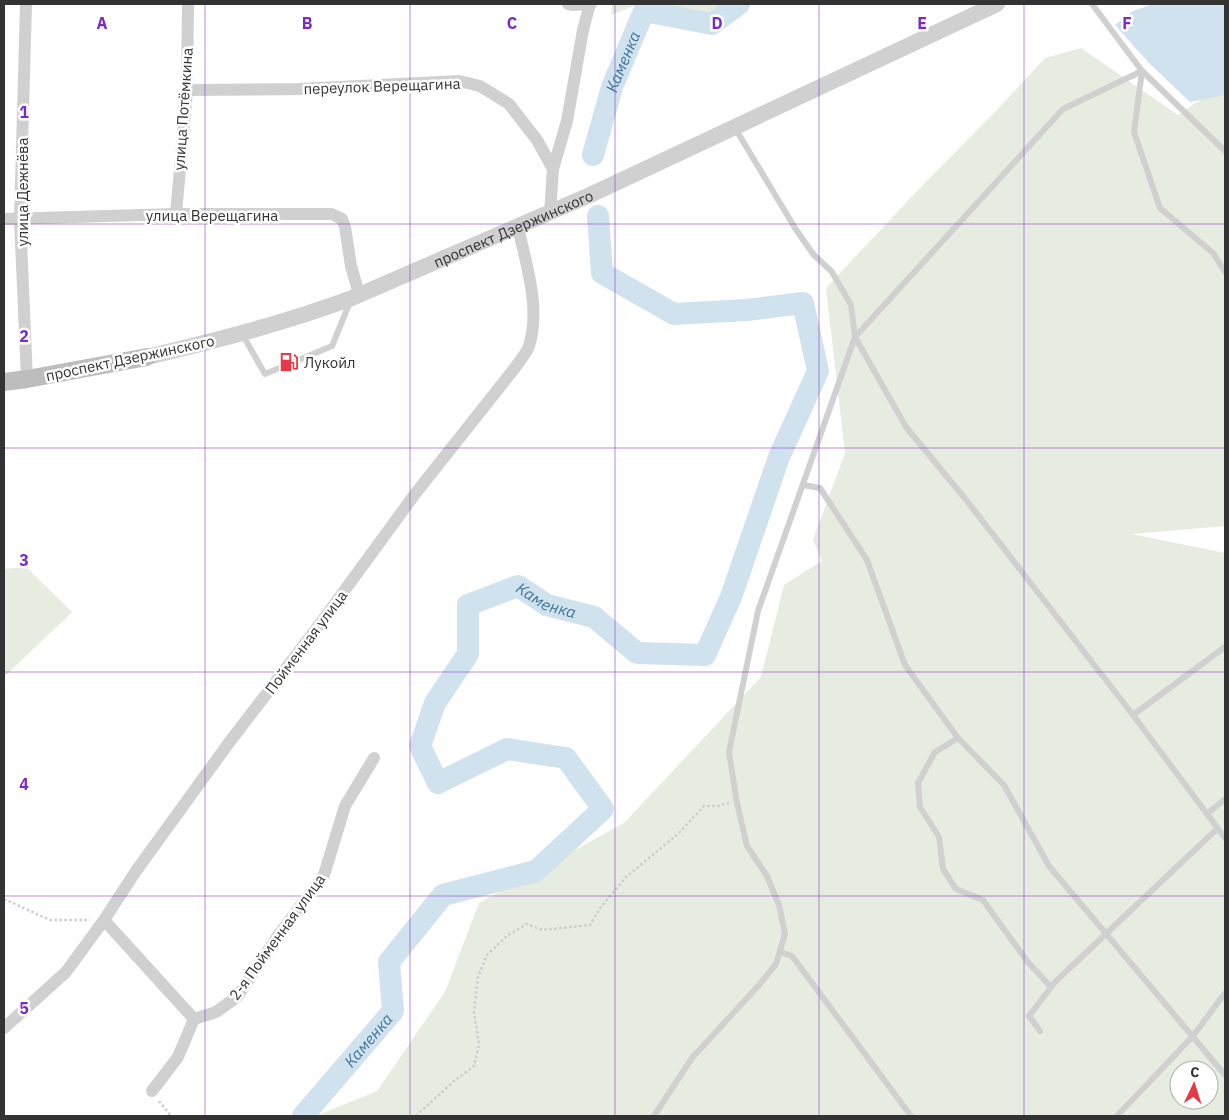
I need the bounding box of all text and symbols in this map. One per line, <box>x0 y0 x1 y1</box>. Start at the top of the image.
text: A <box>97 13 108 33</box>
text: B <box>302 13 313 33</box>
text: C <box>507 13 517 33</box>
text: D <box>711 13 723 33</box>
text: E <box>917 13 927 33</box>
text: F <box>1122 13 1132 33</box>
water label: Каменка <box>601 28 644 94</box>
street label: улица Потёмкина <box>169 47 197 171</box>
street label: переулок Верещагина <box>303 74 461 98</box>
text: 1 <box>19 102 29 122</box>
street label: улица Дежнёва <box>13 138 32 246</box>
street label: проспект Дзержинского <box>430 185 596 271</box>
street label: улица Верещагина <box>146 206 278 225</box>
text: 2 <box>19 326 29 346</box>
street label: проспект Дзержинского <box>44 331 216 385</box>
fuel station icon: Лукойл <box>278 351 300 373</box>
place label: Лукойл <box>304 353 355 372</box>
text: 3 <box>19 550 29 570</box>
water label: Каменка <box>513 578 578 622</box>
street label: Пойменная улица <box>261 586 351 698</box>
text: 4 <box>19 774 29 794</box>
street label: 2-я Пойменная улица <box>225 870 329 1004</box>
text: 5 <box>19 998 29 1018</box>
water label: Каменка <box>340 1009 397 1071</box>
north arrow <box>1169 1060 1219 1110</box>
text: С <box>1190 1063 1200 1081</box>

